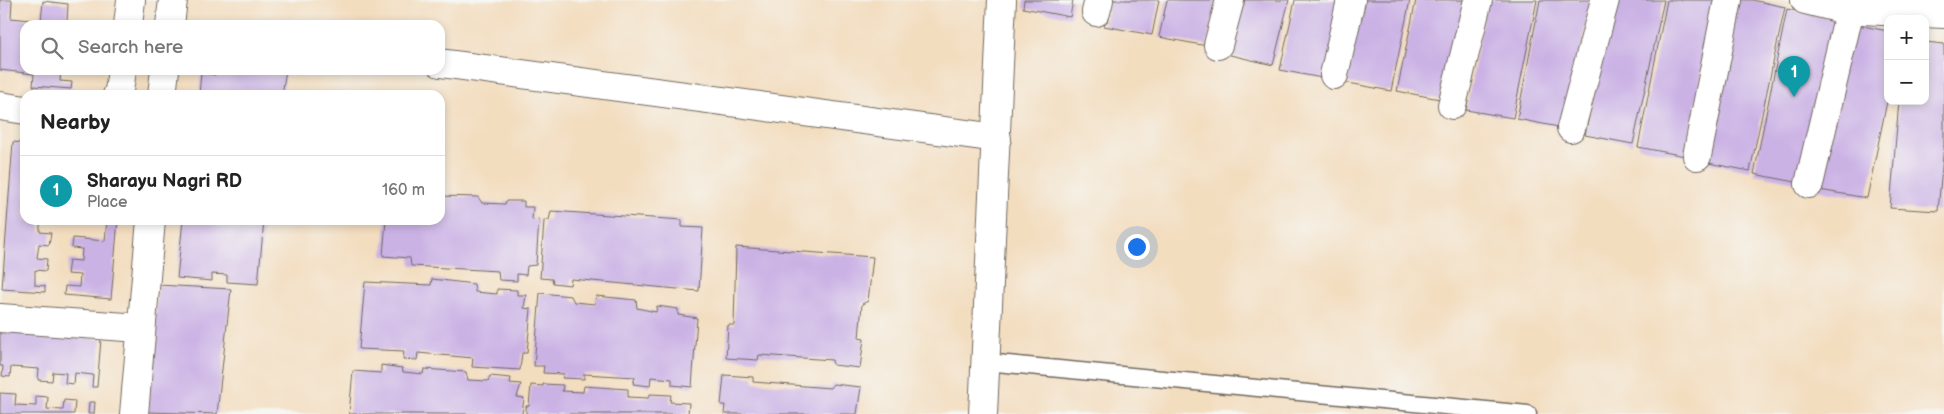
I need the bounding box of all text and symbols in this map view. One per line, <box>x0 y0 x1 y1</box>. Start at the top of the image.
map controls <box>1884 15 1929 105</box>
button: + <box>1884 15 1929 60</box>
search box <box>20 20 445 75</box>
icon: search <box>38 34 66 62</box>
text: Search here <box>78 36 183 59</box>
pin: 1 <box>1778 56 1810 97</box>
button: − <box>1884 60 1929 105</box>
text: Nearby <box>40 110 110 135</box>
text: Sharayu Nagri RD <box>87 170 242 193</box>
text: 1 <box>53 181 59 200</box>
text: 160 m <box>382 181 425 200</box>
text: Place <box>87 193 128 212</box>
your location <box>1124 234 1150 260</box>

